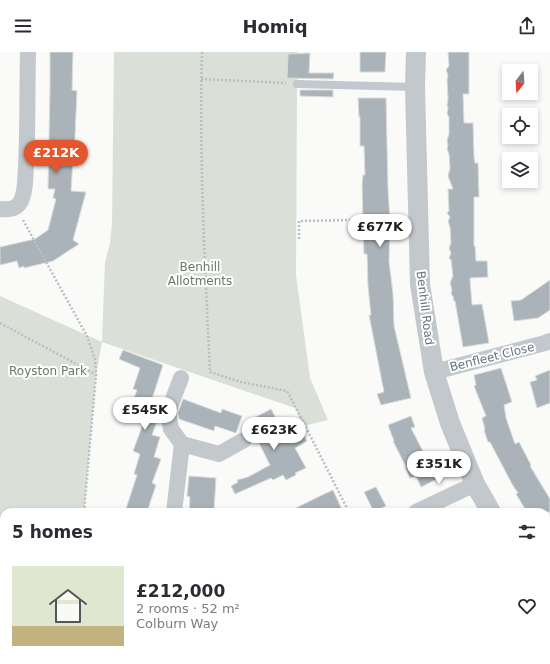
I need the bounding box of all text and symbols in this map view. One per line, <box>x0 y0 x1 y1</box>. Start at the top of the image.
icon: menu <box>12 15 34 37</box>
icon: share <box>516 15 538 37</box>
text: Homiq <box>242 16 308 37</box>
north arrow <box>502 64 538 100</box>
map controls <box>502 64 538 188</box>
button: locate <box>502 108 538 144</box>
pin: £212K <box>28 140 84 174</box>
text: £212K <box>33 145 79 160</box>
button: layers <box>502 152 538 188</box>
pin: £677K <box>352 214 408 248</box>
text: £677K <box>357 219 403 234</box>
park label: Benhill Allotments <box>168 260 232 288</box>
street label: Benhill Road <box>413 270 437 346</box>
street label: Benfleet Close <box>448 340 536 374</box>
park label: Royston Park <box>9 364 87 378</box>
pin: £545K <box>117 397 173 431</box>
text: £545K <box>122 402 168 417</box>
pin: £623K <box>246 417 302 451</box>
text: £623K <box>251 422 297 437</box>
pin: £351K <box>411 451 467 485</box>
text: £351K <box>416 456 462 471</box>
icon: filters <box>516 521 538 543</box>
text: 5 homes <box>12 522 93 542</box>
text: £212,000 <box>136 581 225 601</box>
icon: home <box>44 582 92 630</box>
icon: heart <box>516 595 538 617</box>
text: 2 rooms · 52 m² <box>136 601 240 616</box>
text: Colburn Way <box>136 616 218 631</box>

